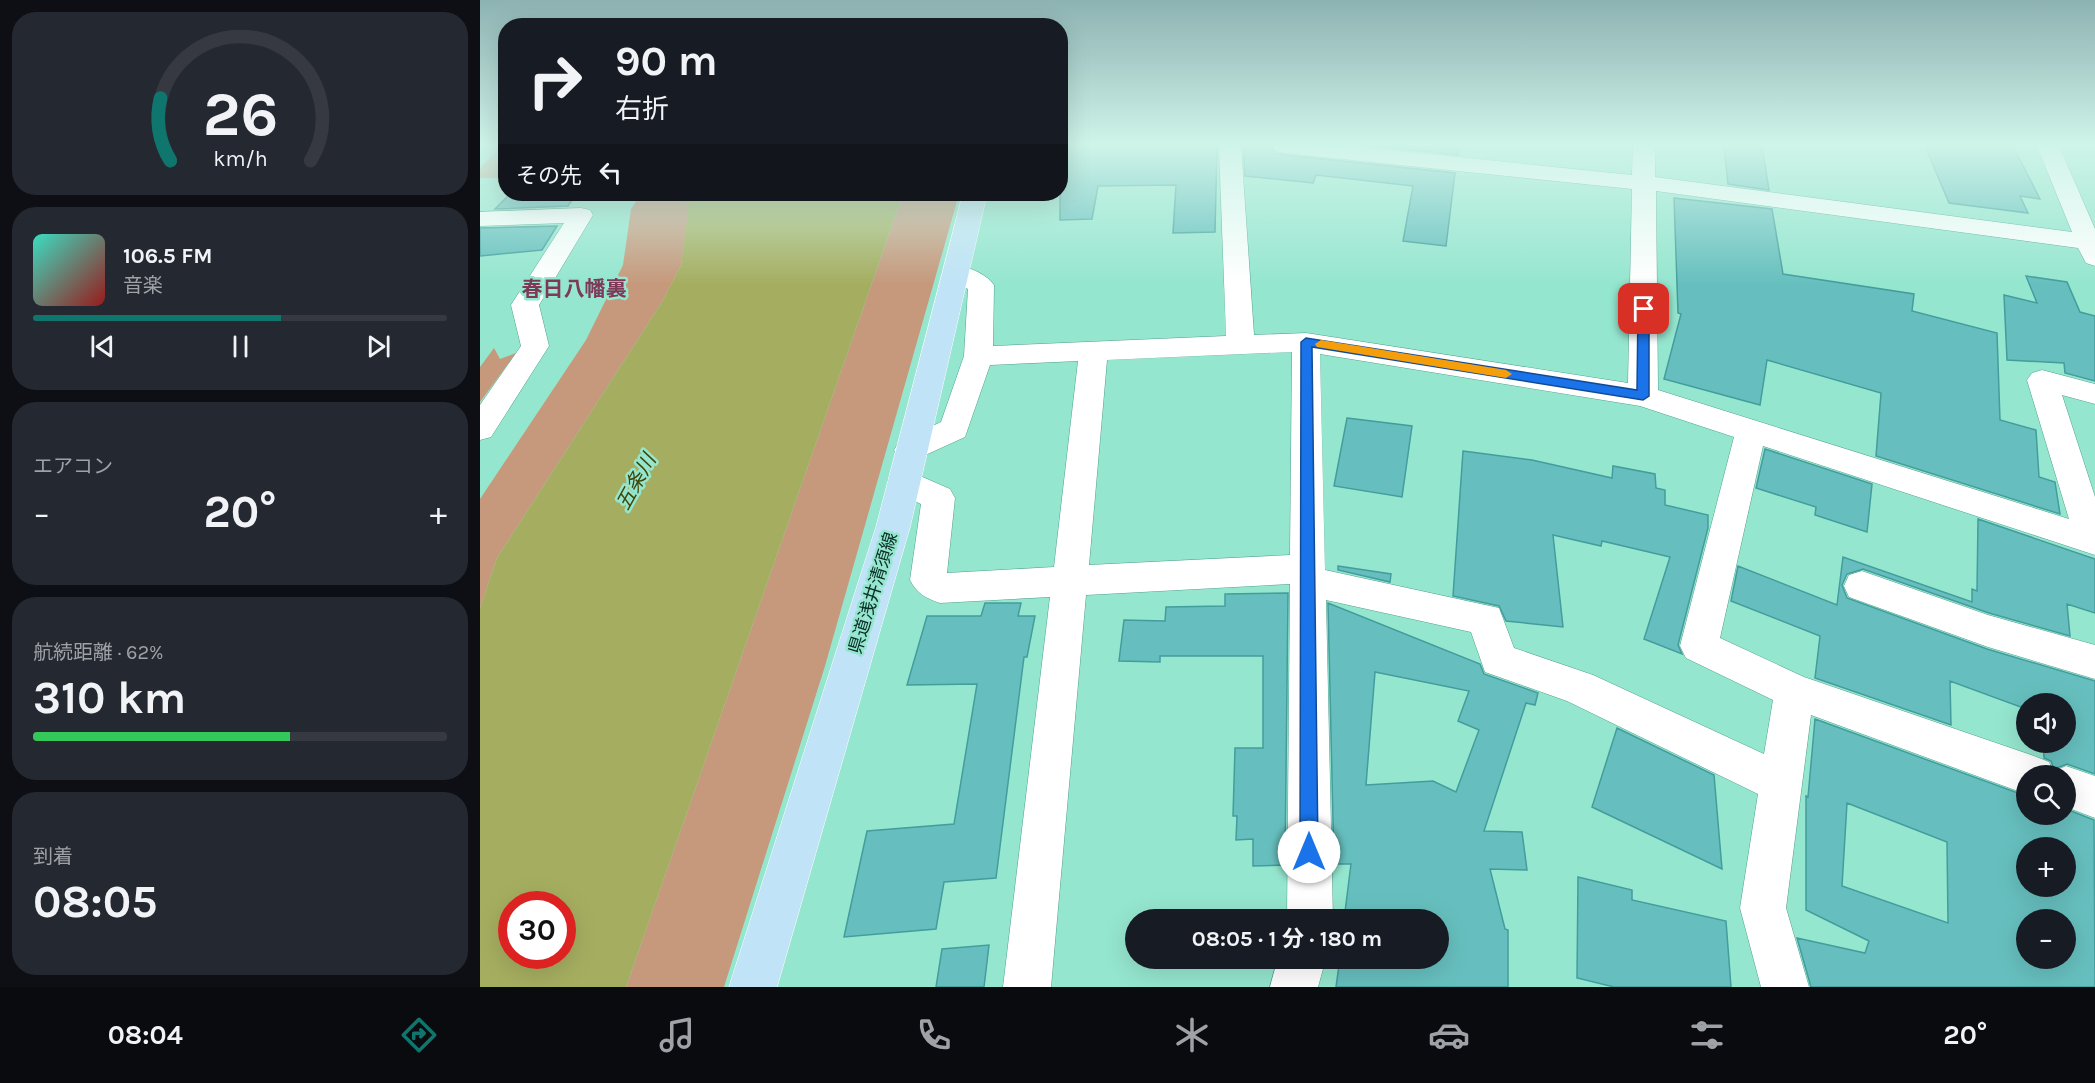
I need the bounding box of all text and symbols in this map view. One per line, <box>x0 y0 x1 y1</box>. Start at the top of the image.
text: 90 m <box>615 36 718 86</box>
icon: right <box>516 42 594 120</box>
text: 26 <box>202 78 278 151</box>
text: 右折 <box>615 93 669 125</box>
text: km/h <box>213 146 267 171</box>
icon: left <box>594 156 627 189</box>
text: その先 <box>516 163 582 189</box>
text: 106.5 FM <box>123 243 212 269</box>
text: 音楽 <box>123 274 163 297</box>
district label: 春日八幡裏 <box>522 277 627 301</box>
pin <box>1618 283 1669 334</box>
icon: arrive <box>1627 292 1660 325</box>
icon: previous <box>86 330 119 363</box>
icon: pause <box>224 330 257 363</box>
icon: next <box>362 330 395 363</box>
water label: 五条川 <box>611 448 662 514</box>
text: エアコン <box>33 455 113 478</box>
text: 20° <box>203 486 277 538</box>
text: − <box>33 494 50 532</box>
text: + <box>430 494 447 532</box>
street label: 県道浅井清須線 <box>844 530 902 656</box>
text: 航続距離 · 62% <box>33 641 164 664</box>
text: 310 km <box>33 672 186 724</box>
map controls <box>2016 693 2076 969</box>
button: sound <box>2016 693 2076 753</box>
button: search <box>2016 765 2076 825</box>
position arrow <box>1277 820 1341 884</box>
button: + <box>2016 837 2076 897</box>
text: 到着 <box>33 845 73 868</box>
text: 08:05 <box>33 876 157 928</box>
speed limit sign: 30 <box>498 891 576 969</box>
button: − <box>2016 909 2076 969</box>
text: 08:05 · 1 分 · 180 m <box>1192 926 1382 952</box>
icon: directions <box>398 1014 440 1056</box>
icon: music <box>656 1014 698 1056</box>
icon: phone <box>913 1014 955 1056</box>
icon: climate <box>1171 1014 1213 1056</box>
icon: car <box>1428 1014 1470 1056</box>
icon: filters <box>1686 1014 1728 1056</box>
text: 08:04 <box>108 1019 183 1051</box>
text: 20° <box>1943 1019 1987 1051</box>

